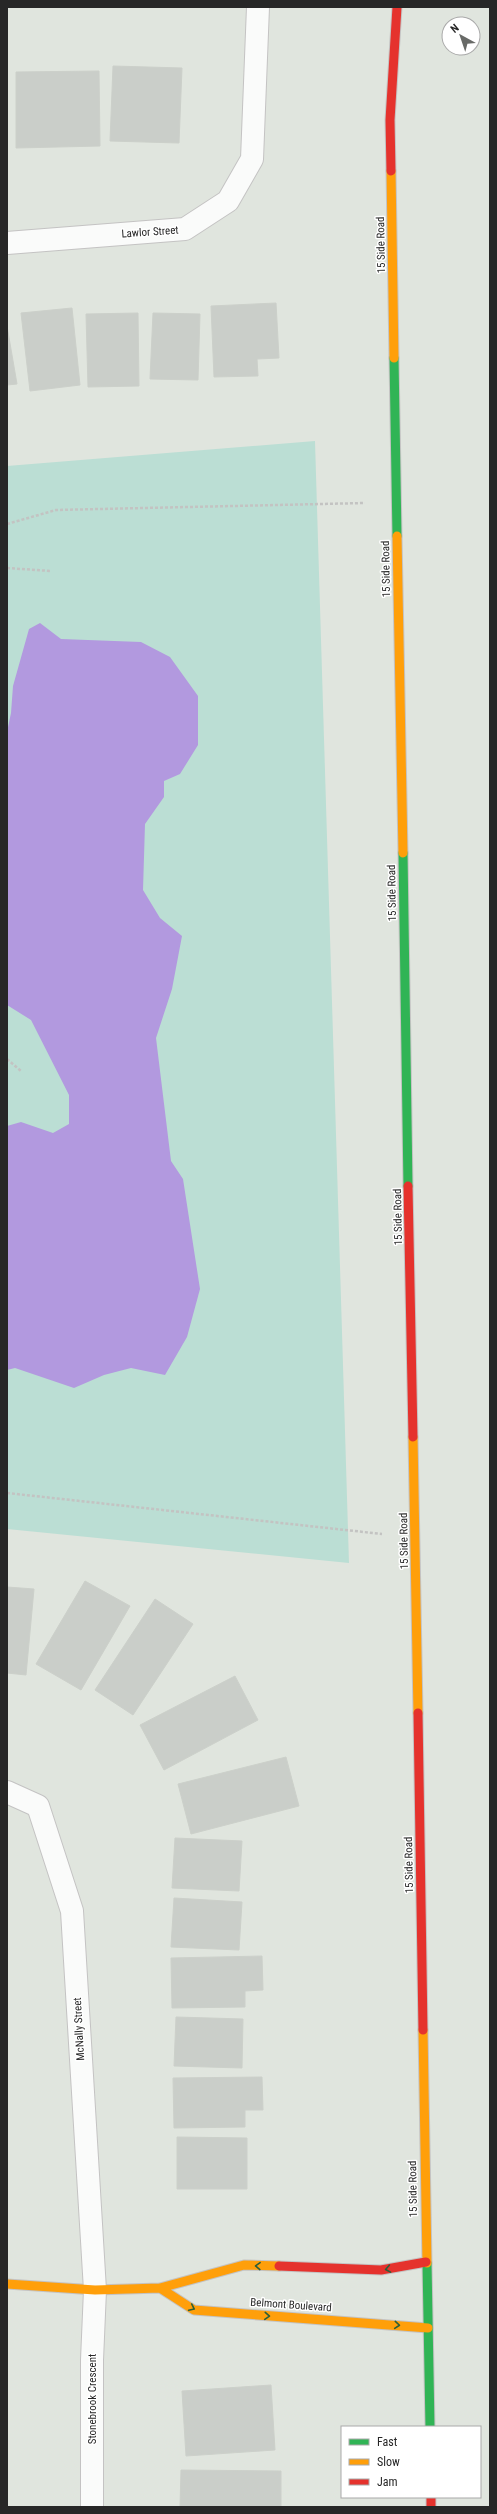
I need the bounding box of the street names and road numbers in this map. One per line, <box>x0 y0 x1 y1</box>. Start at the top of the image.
street label: 15 Side Road <box>374 216 388 274</box>
street label: Lawlor Street <box>121 224 179 240</box>
street label: 15 Side Road <box>379 540 393 598</box>
street label: 15 Side Road <box>385 864 399 922</box>
street label: 15 Side Road <box>391 1188 405 1246</box>
street label: 15 Side Road <box>397 1512 411 1570</box>
street label: 15 Side Road <box>402 1836 416 1894</box>
street label: McNally Street <box>71 1997 87 2061</box>
street label: 15 Side Road <box>406 2160 420 2218</box>
street label: Belmont Boulevard <box>250 2296 332 2314</box>
street label: Stonebrook Crescent <box>86 2354 99 2444</box>

